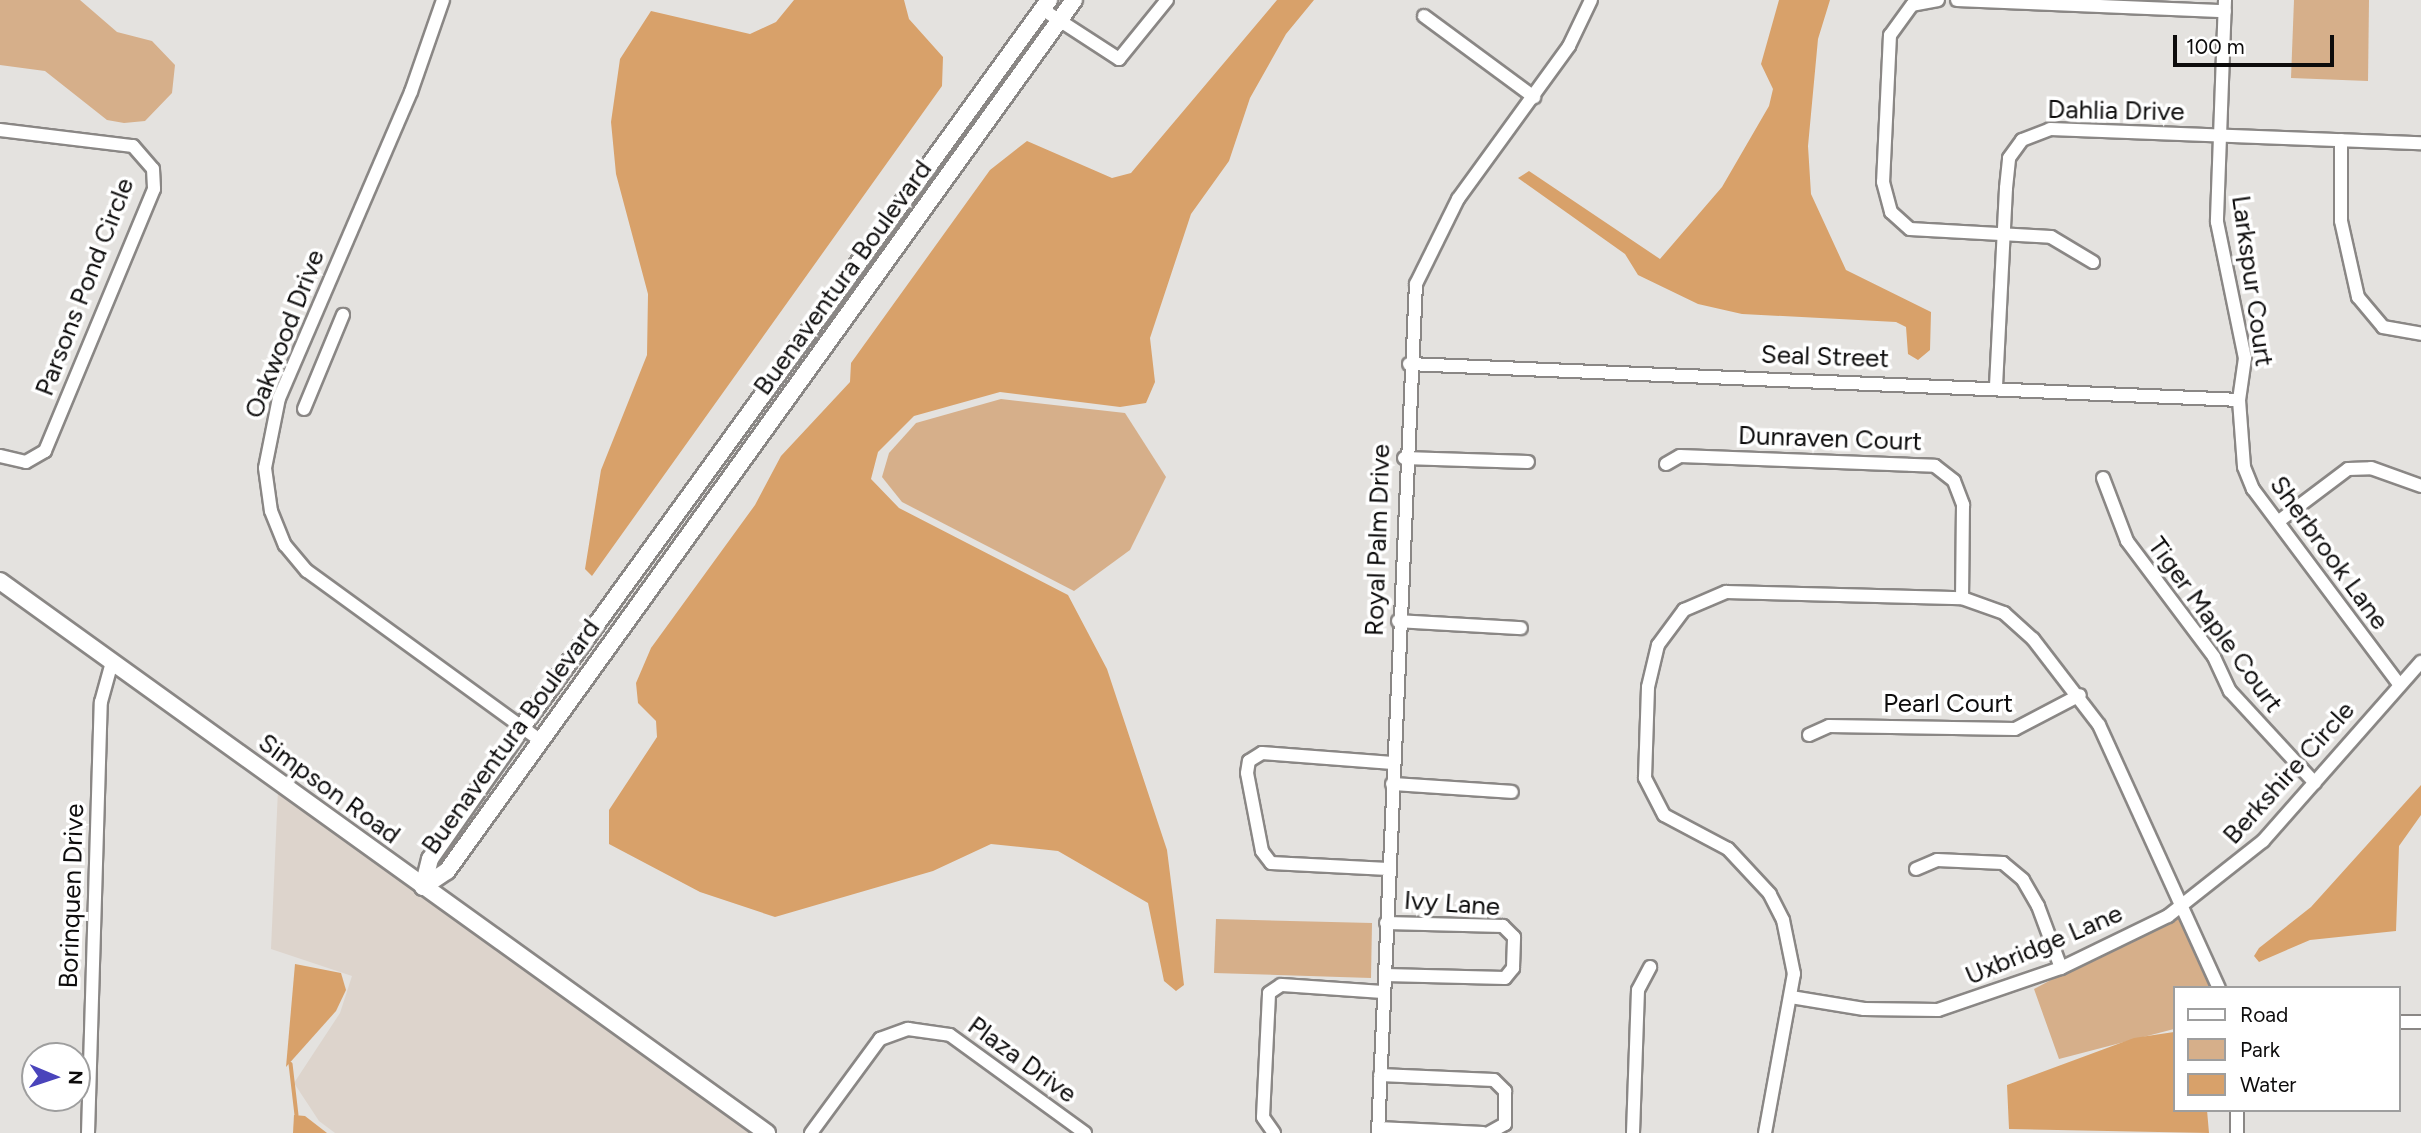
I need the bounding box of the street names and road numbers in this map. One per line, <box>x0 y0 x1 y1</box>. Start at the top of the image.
street label: Dahlia Drive <box>2047 94 2185 128</box>
street label: Buenaventura Boulevard <box>747 155 939 401</box>
street label: Parsons Pond Circle <box>29 174 141 400</box>
street label: Larkspur Court <box>2225 194 2279 368</box>
street label: Oakwood Drive <box>239 245 331 423</box>
street label: Seal Street <box>1760 339 1890 375</box>
street label: Dunraven Court <box>1737 420 1923 458</box>
street label: Royal Palm Drive <box>1359 443 1397 637</box>
street label: Sherbrook Lane <box>2263 470 2395 636</box>
street label: Tiger Maple Court <box>2141 531 2289 719</box>
street label: Buenaventura Boulevard <box>415 614 607 860</box>
street label: Pearl Court <box>1883 688 2013 720</box>
street label: Berkshire Circle <box>2217 695 2361 851</box>
street label: Simpson Road <box>252 727 406 851</box>
street label: Borinquen Drive <box>53 803 91 989</box>
street label: Ivy Lane <box>1403 885 1501 923</box>
street label: Uxbridge Lane <box>1961 898 2127 992</box>
street label: Plaza Drive <box>962 1010 1082 1110</box>

